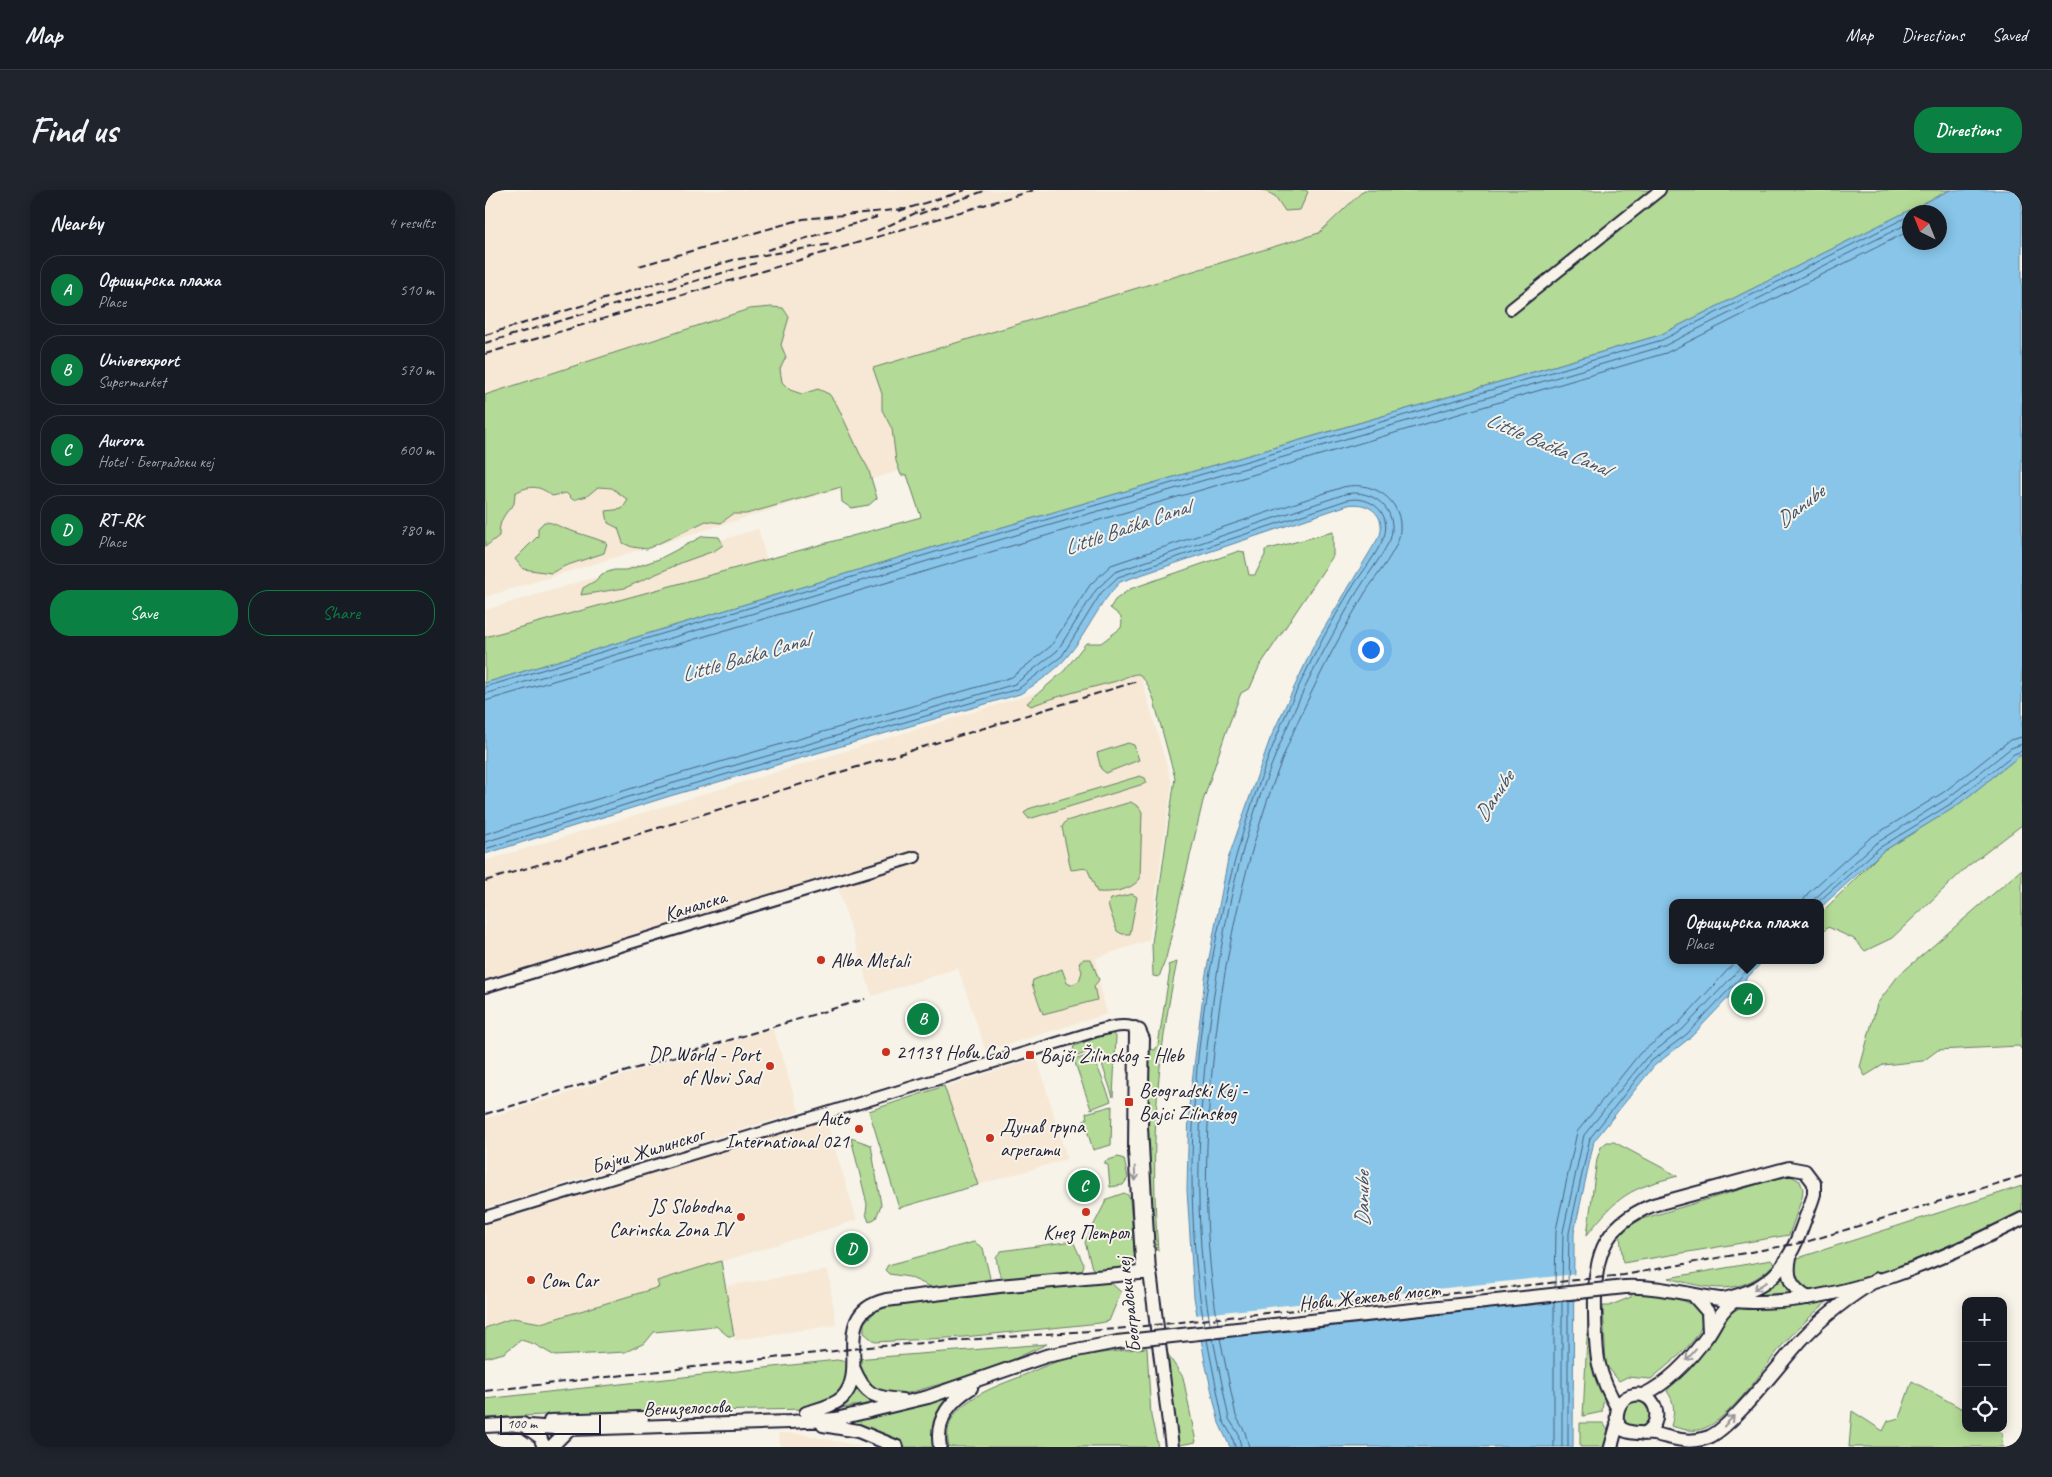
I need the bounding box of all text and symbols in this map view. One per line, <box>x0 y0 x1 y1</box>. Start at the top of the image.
text: Map <box>25 20 62 50</box>
text: Map <box>1846 24 1873 46</box>
text: Directions <box>1901 24 1964 46</box>
text: Saved <box>1992 24 2027 46</box>
button: Directions <box>1914 107 2022 153</box>
text: Find us <box>30 108 117 153</box>
north arrow <box>1902 205 1947 250</box>
text: Nearby <box>50 210 103 236</box>
text: 4 results <box>388 213 435 233</box>
text: Официрска плажа <box>98 268 221 292</box>
text: A <box>63 280 71 300</box>
text: 510 m <box>400 280 434 300</box>
text: Place <box>98 292 126 312</box>
text: Univerexport <box>98 348 179 372</box>
text: B <box>63 360 71 380</box>
text: 570 m <box>400 360 434 380</box>
text: Supermarket <box>98 372 166 392</box>
water label: Little Bačka Canal <box>1482 406 1619 484</box>
text: Aurora <box>98 428 143 452</box>
text: C <box>63 440 71 460</box>
text: 600 m <box>400 440 434 460</box>
text: Hotel · Београдски кеј <box>98 452 214 472</box>
water label: Danube <box>1771 477 1832 533</box>
water label: Little Bačka Canal <box>1061 491 1199 561</box>
text: RT-RK <box>98 508 143 532</box>
text: D <box>62 520 72 540</box>
text: 780 m <box>400 520 434 540</box>
text: Place <box>98 532 126 552</box>
button: Save <box>50 590 238 636</box>
button: Share <box>248 590 435 636</box>
water label: Little Bačka Canal <box>678 625 818 688</box>
your location <box>1358 637 1384 663</box>
water label: Danube <box>1468 763 1521 826</box>
street label: Каналска <box>661 884 731 927</box>
popup <box>1669 899 1824 964</box>
text: Официрска плажа <box>1685 910 1808 934</box>
text: Place <box>1685 934 1713 954</box>
place label: Alba Metali <box>831 948 912 973</box>
marker: Alba Metali <box>815 954 827 966</box>
pin: A <box>1731 980 1763 1018</box>
pin: B <box>907 1000 939 1038</box>
place label: 21139 Нови Сад <box>896 1040 1010 1065</box>
place label: DP World - Port of Novi Sad <box>649 1042 763 1090</box>
place label: Bajči Žilinskog - Hleb <box>1040 1043 1185 1068</box>
marker: 21139 Нови Сад <box>880 1046 892 1058</box>
marker: Bajči Žilinskog - Hleb <box>1024 1049 1036 1061</box>
marker: DP World - Port of Novi Sad <box>764 1060 776 1072</box>
place label: Beogradski Kej - Bajci Zilinskog <box>1139 1078 1249 1126</box>
marker: Beogradski Kej - Bajci Zilinskog <box>1123 1096 1135 1108</box>
place label: Auto International 021 <box>725 1106 851 1154</box>
place label: Дунав група агрегати <box>1000 1114 1086 1162</box>
street label: Бајчи Жилинског <box>588 1121 709 1179</box>
marker: Auto International 021 <box>853 1123 865 1135</box>
marker: Дунав група агрегати <box>984 1132 996 1144</box>
one-way arrow <box>1130 1166 1140 1182</box>
pin: C <box>1068 1167 1100 1205</box>
water label: Danube <box>1349 1169 1375 1226</box>
place label: JS Slobodna Carinska Zona IV <box>609 1194 735 1242</box>
marker: Кнез Петрол <box>1080 1206 1092 1218</box>
marker: JS Slobodna Carinska Zona IV <box>735 1211 747 1223</box>
place label: Кнез Петрол <box>1043 1220 1131 1245</box>
pin: D <box>836 1230 868 1268</box>
street label: Београдски кеј <box>1110 1254 1147 1354</box>
place label: Com Car <box>541 1268 600 1293</box>
marker: Com Car <box>525 1274 537 1286</box>
street label: Нови Жежељев мост <box>1297 1276 1442 1316</box>
one-way arrow <box>1754 1282 1768 1292</box>
map controls <box>1962 1297 2007 1432</box>
button: + <box>1962 1297 2007 1342</box>
button: − <box>1962 1342 2007 1387</box>
one-way arrow <box>1685 1349 1697 1362</box>
button: locate <box>1962 1387 2007 1432</box>
street label: Венизелосова <box>643 1393 733 1422</box>
scale bar <box>500 1412 601 1435</box>
one-way arrow <box>1723 1414 1735 1427</box>
text: 100 m <box>507 1415 537 1432</box>

